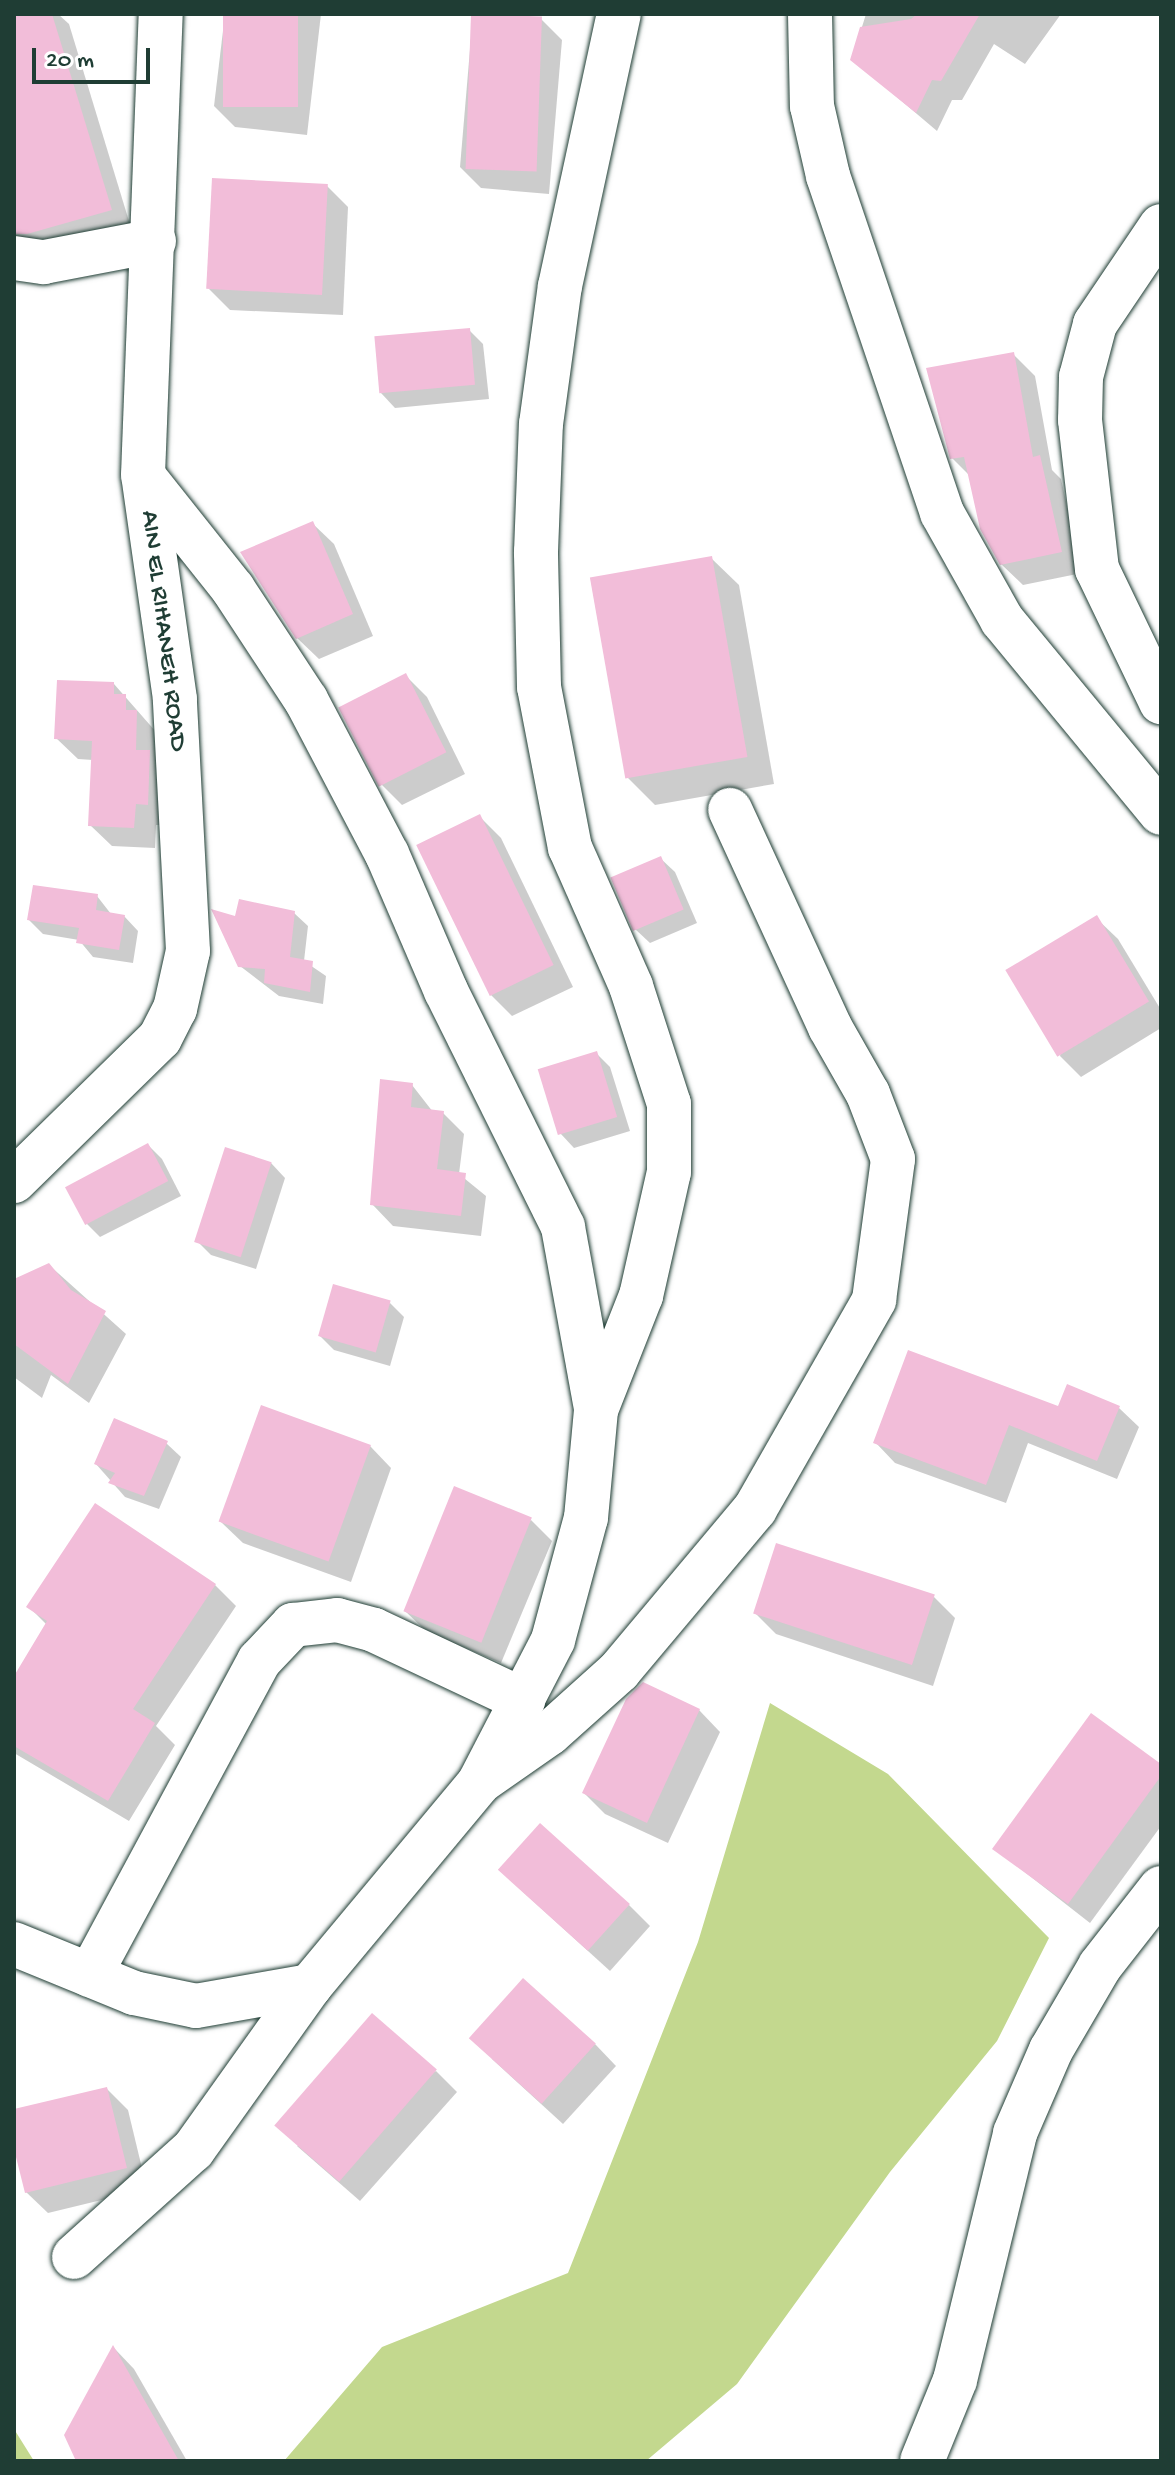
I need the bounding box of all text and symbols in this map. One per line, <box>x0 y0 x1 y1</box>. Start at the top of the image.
scale bar <box>36 32 154 82</box>
text: 20 m <box>46 47 94 76</box>
street label: AIN EL RIHANEH ROAD <box>132 509 192 753</box>

